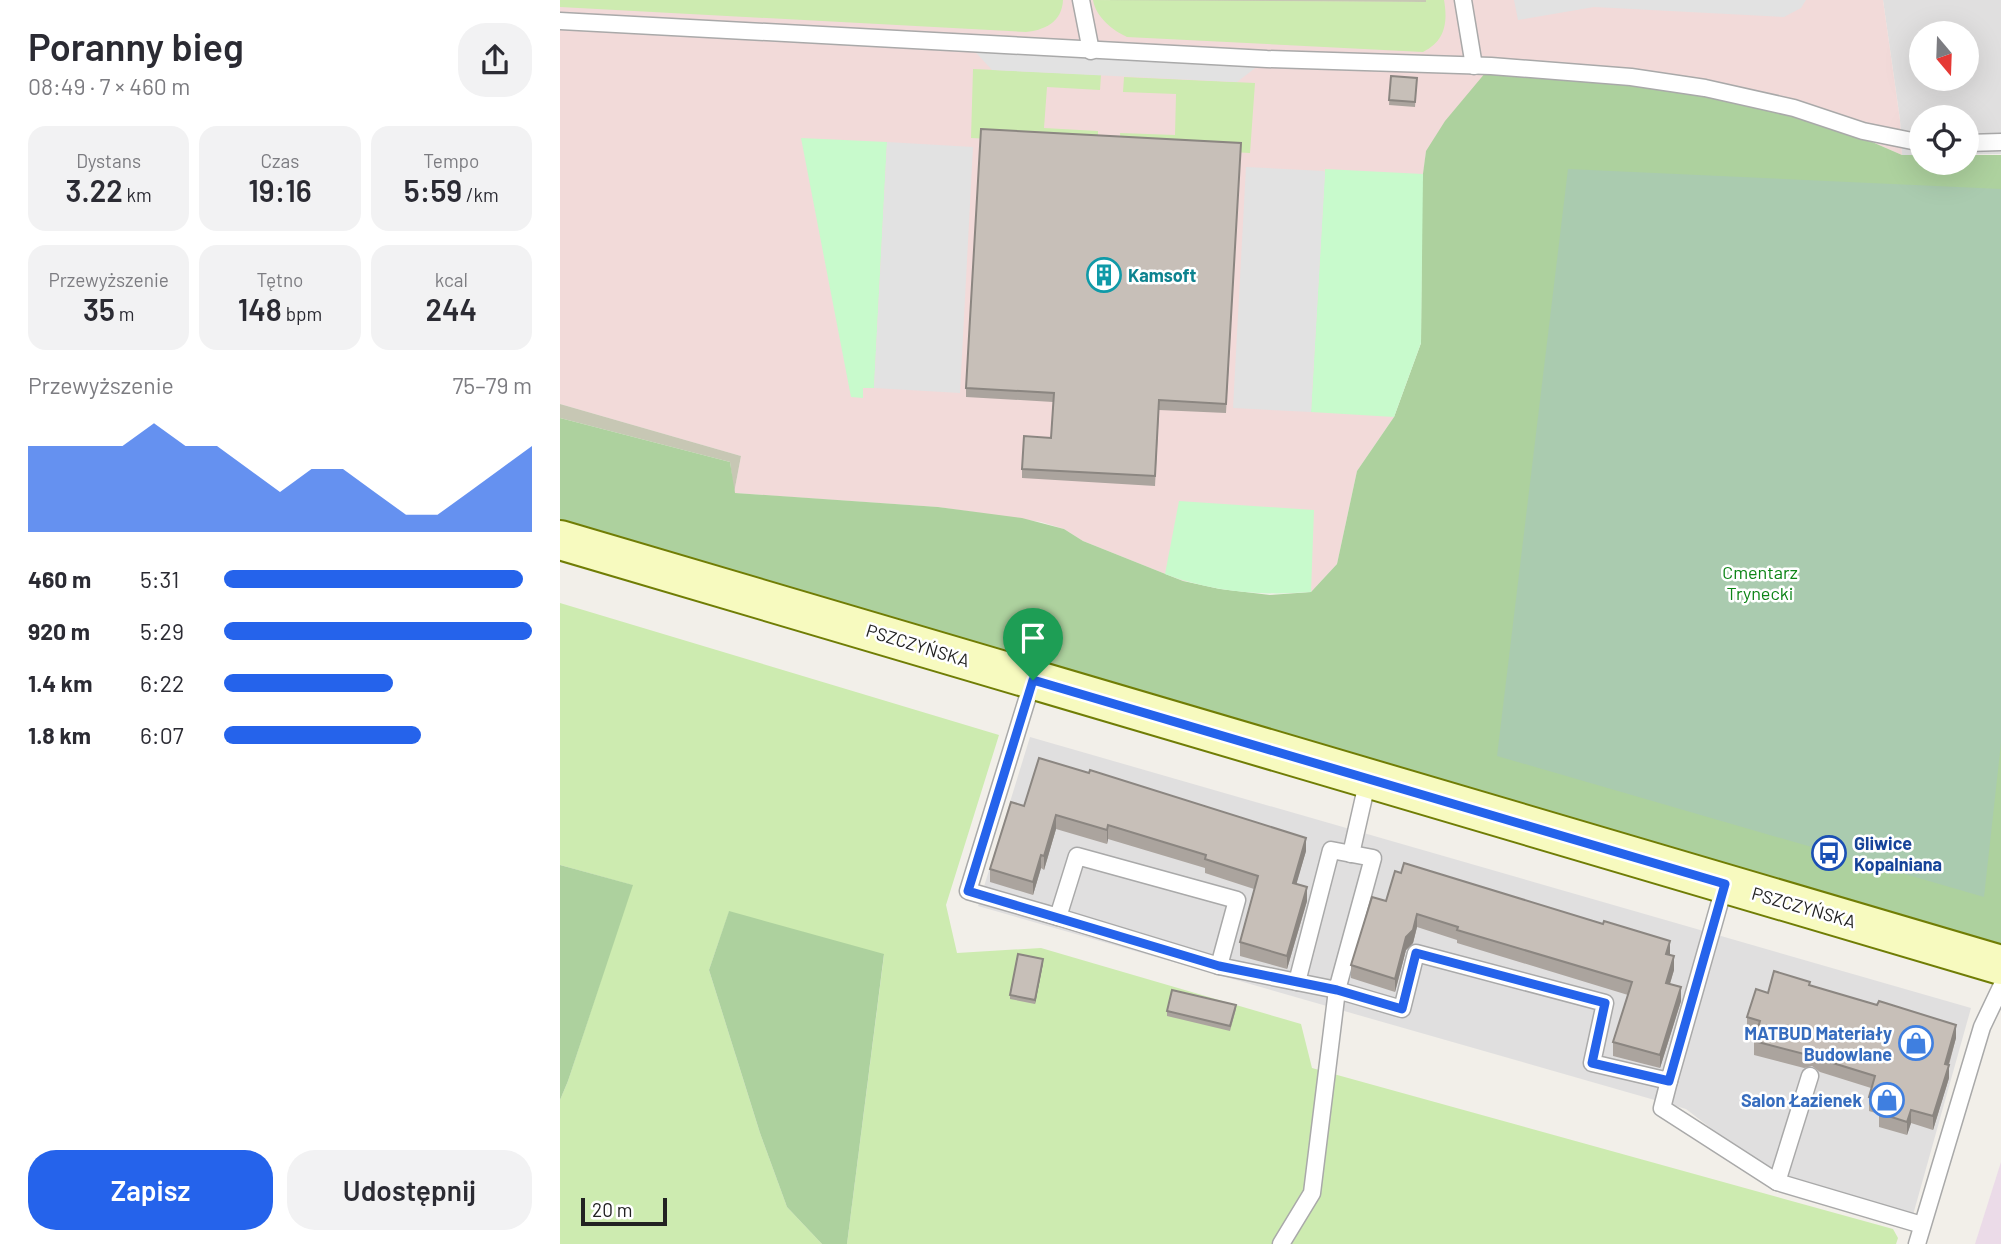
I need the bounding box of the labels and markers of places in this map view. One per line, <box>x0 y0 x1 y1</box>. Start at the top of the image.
building icon: Kamsoft <box>1085 256 1123 294</box>
place label: Kamsoft <box>1128 264 1197 286</box>
pin <box>1003 608 1063 680</box>
place label: Gliwice Kopalniana <box>1854 832 1942 875</box>
bus stop icon: Gliwice Kopalniana <box>1810 834 1848 872</box>
place label: MATBUD Materiały Budowlane <box>1744 1022 1892 1065</box>
shop icon: MATBUD Materiały Budowlane <box>1897 1024 1935 1062</box>
shop icon: Salon Łazienek <box>1868 1081 1906 1119</box>
place label: Salon Łazienek <box>1741 1089 1862 1111</box>

